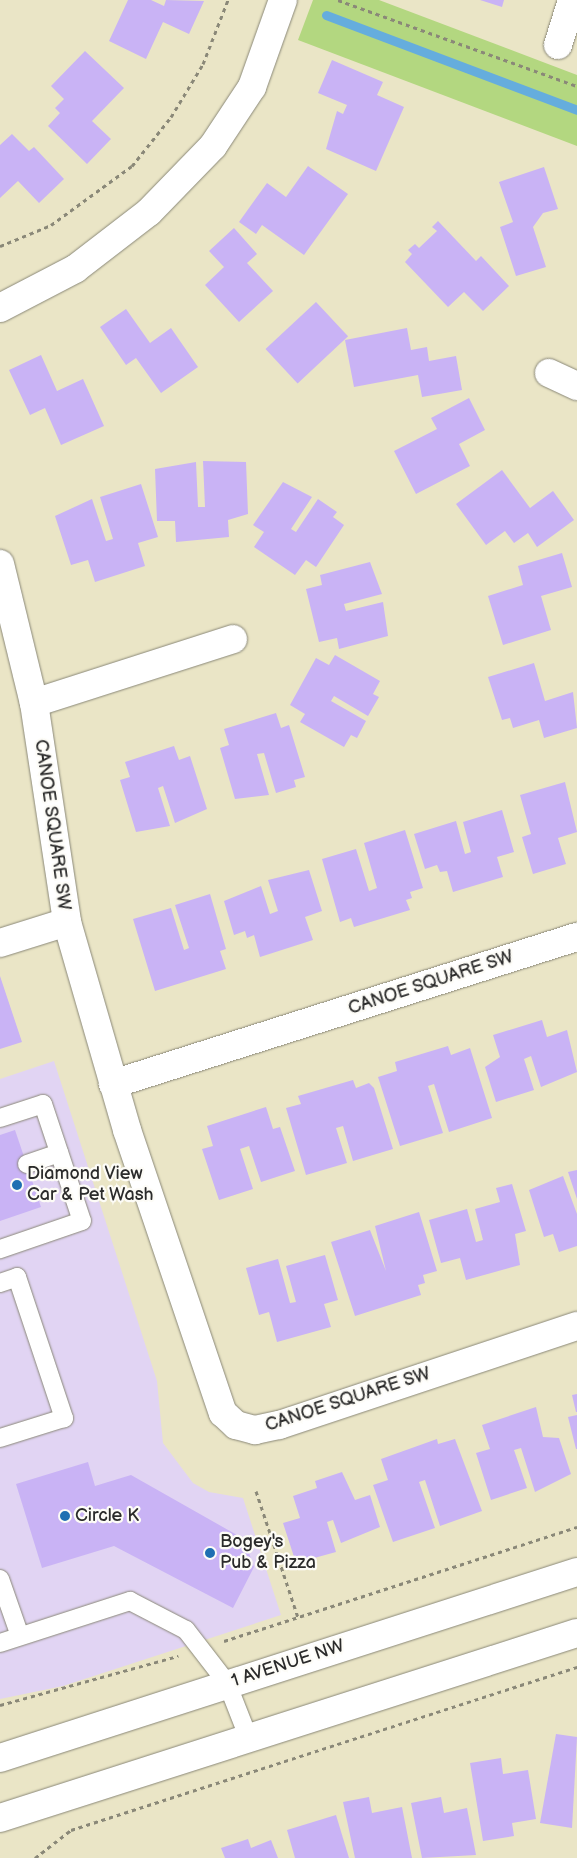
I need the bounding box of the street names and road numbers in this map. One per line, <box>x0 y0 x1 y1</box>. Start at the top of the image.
street label: CANOE SQUARE SW <box>29 738 75 912</box>
street label: CANOE SQUARE SW <box>345 946 517 1020</box>
street label: CANOE SQUARE SW <box>262 1363 434 1437</box>
street label: 1 AVENUE NW <box>229 1636 347 1692</box>

